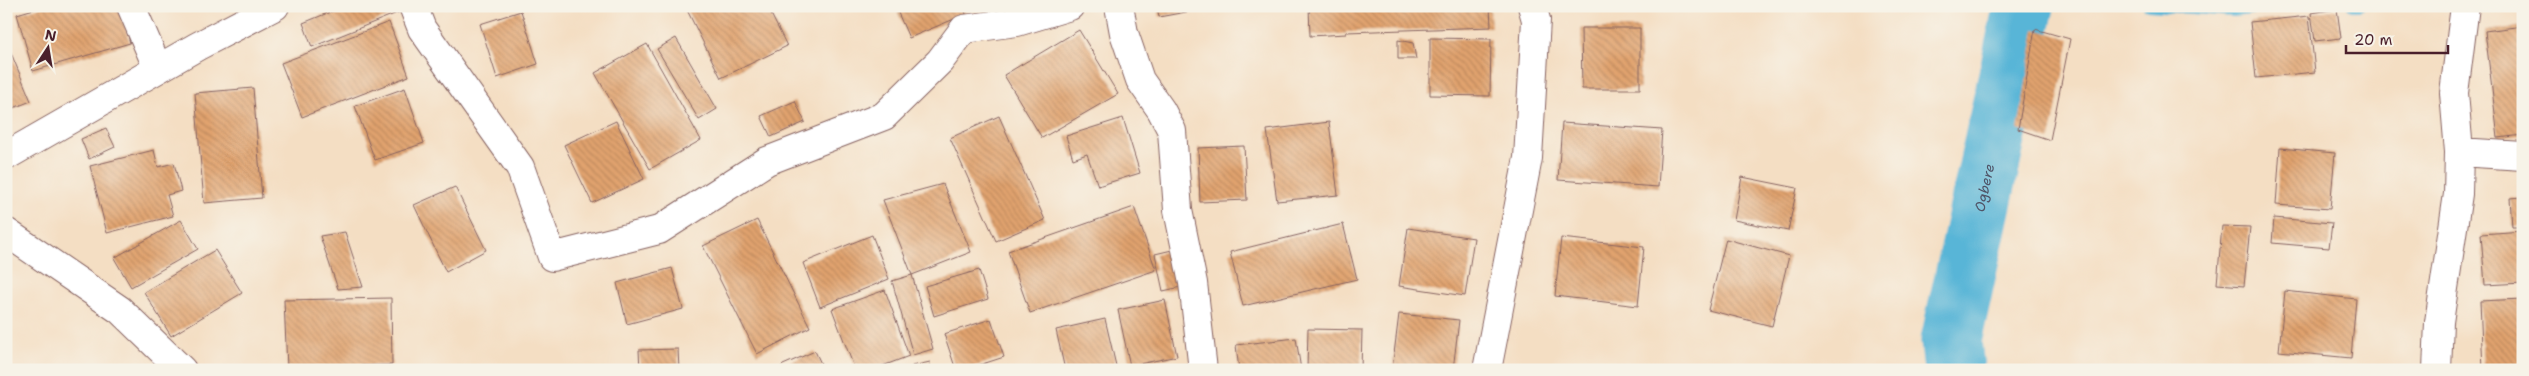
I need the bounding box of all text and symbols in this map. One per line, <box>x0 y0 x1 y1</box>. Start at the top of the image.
north arrow <box>22 22 72 72</box>
scale bar <box>2346 22 2449 54</box>
text: N <box>43 25 58 45</box>
text: 20 m <box>2354 30 2393 50</box>
water label: Ogbere <box>1970 162 1998 214</box>

